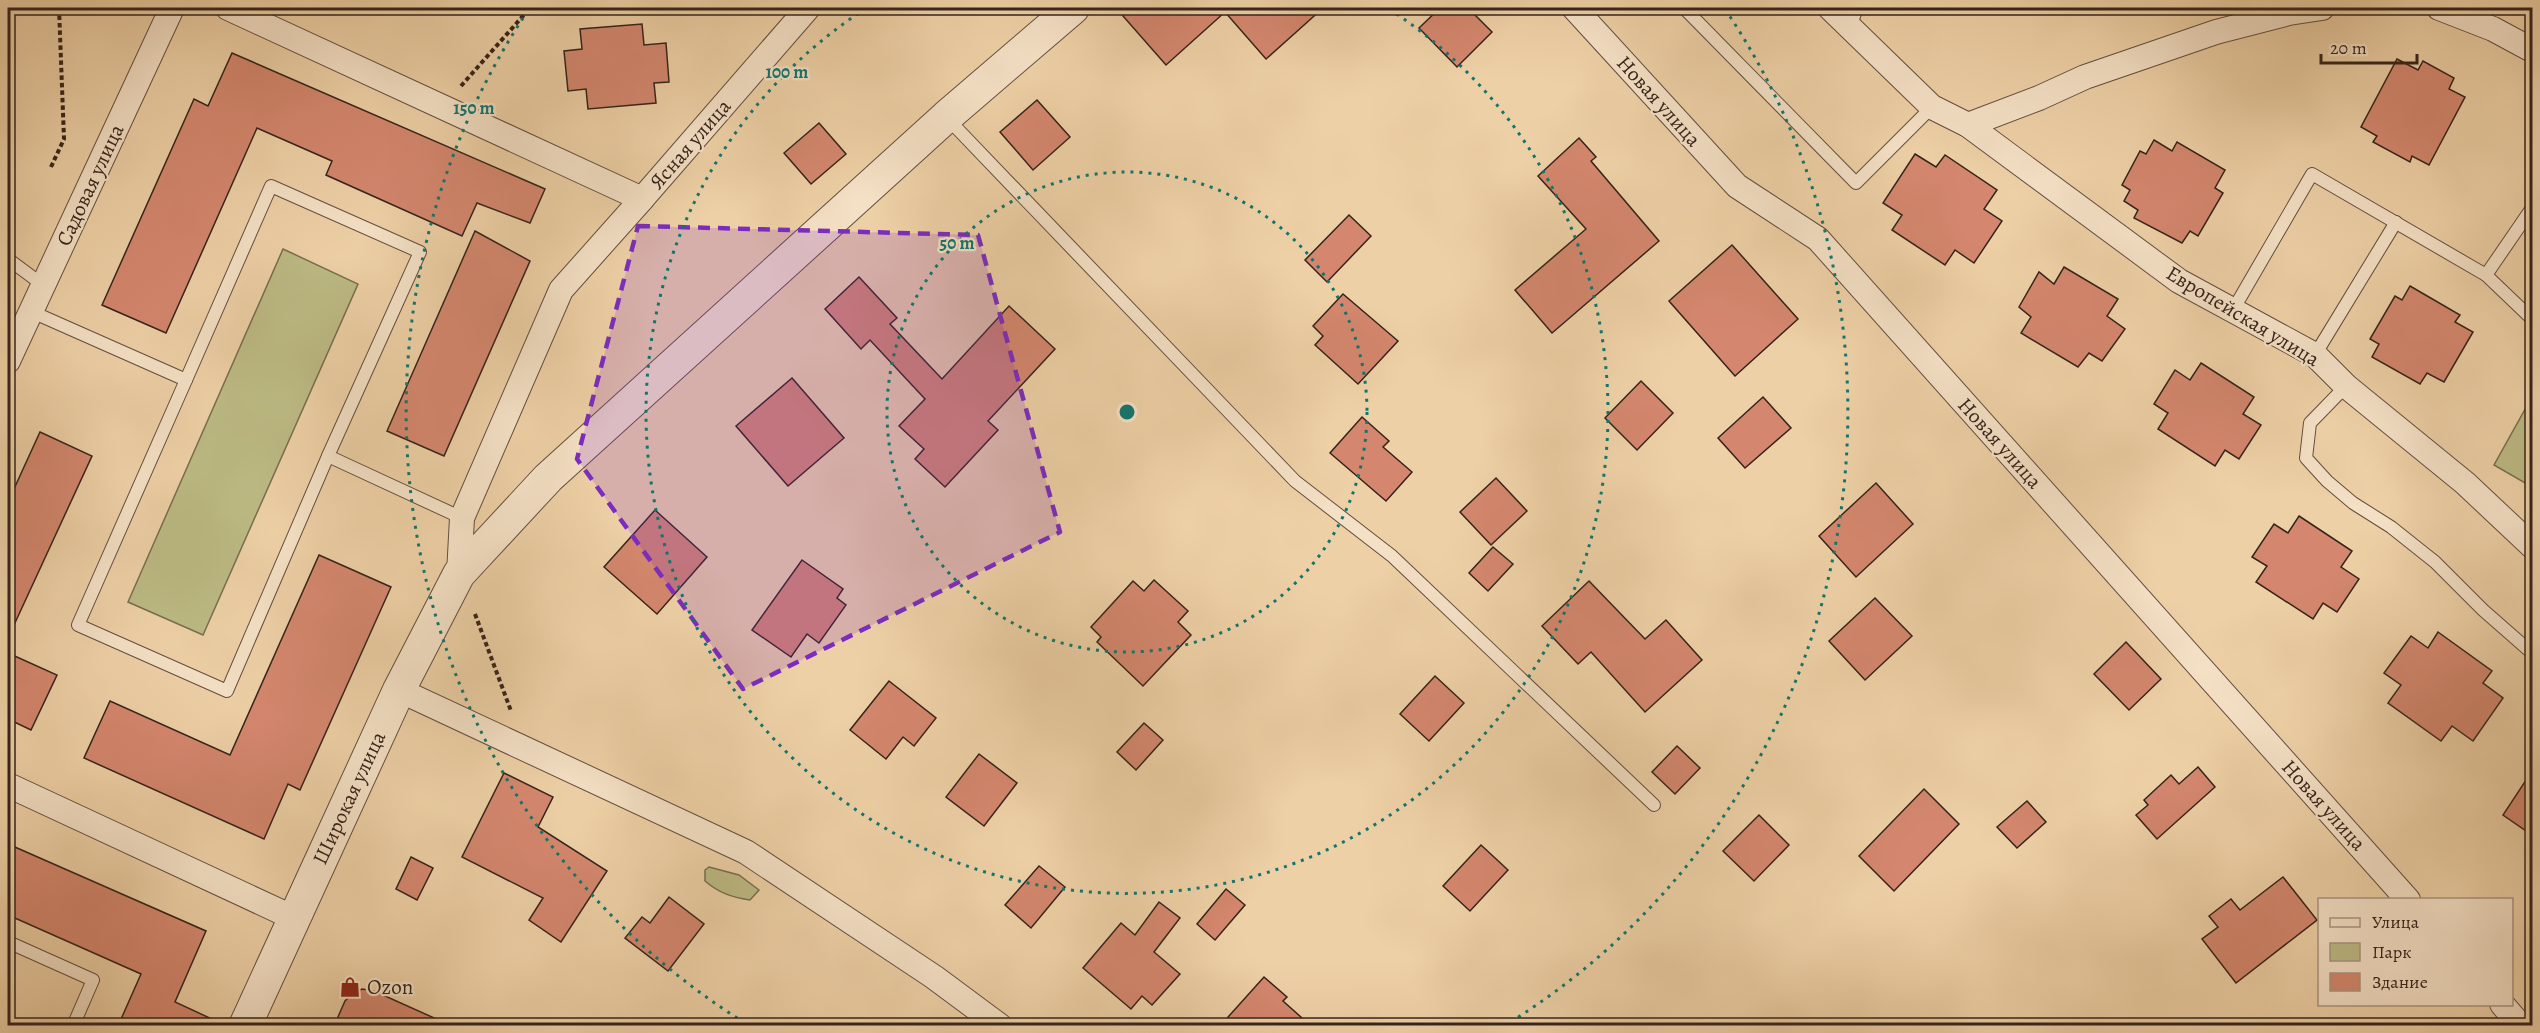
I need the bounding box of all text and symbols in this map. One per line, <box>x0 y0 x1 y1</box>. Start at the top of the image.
scale bar <box>2321 27 2417 65</box>
text: 20 m <box>2330 36 2367 60</box>
street label: Новая улица <box>1611 49 1708 153</box>
text: 100 m <box>766 60 808 84</box>
street label: Ясная улица <box>643 93 737 195</box>
text: 150 m <box>453 96 495 120</box>
street label: Садовая улица <box>50 119 131 250</box>
text: 50 m <box>940 231 974 255</box>
street label: Европейская улица <box>2161 259 2325 373</box>
street label: Новая улица <box>1952 391 2049 495</box>
centre of rings <box>1117 402 1137 422</box>
street label: Широкая улица <box>306 726 392 869</box>
street label: Новая улица <box>2276 753 2373 857</box>
legend <box>2318 898 2513 1006</box>
text: Улица <box>2372 910 2420 934</box>
text: Парк <box>2372 940 2412 964</box>
text: Здание <box>2372 970 2428 994</box>
place label: Ozon <box>367 973 413 1001</box>
shop icon: Ozon <box>338 975 362 999</box>

